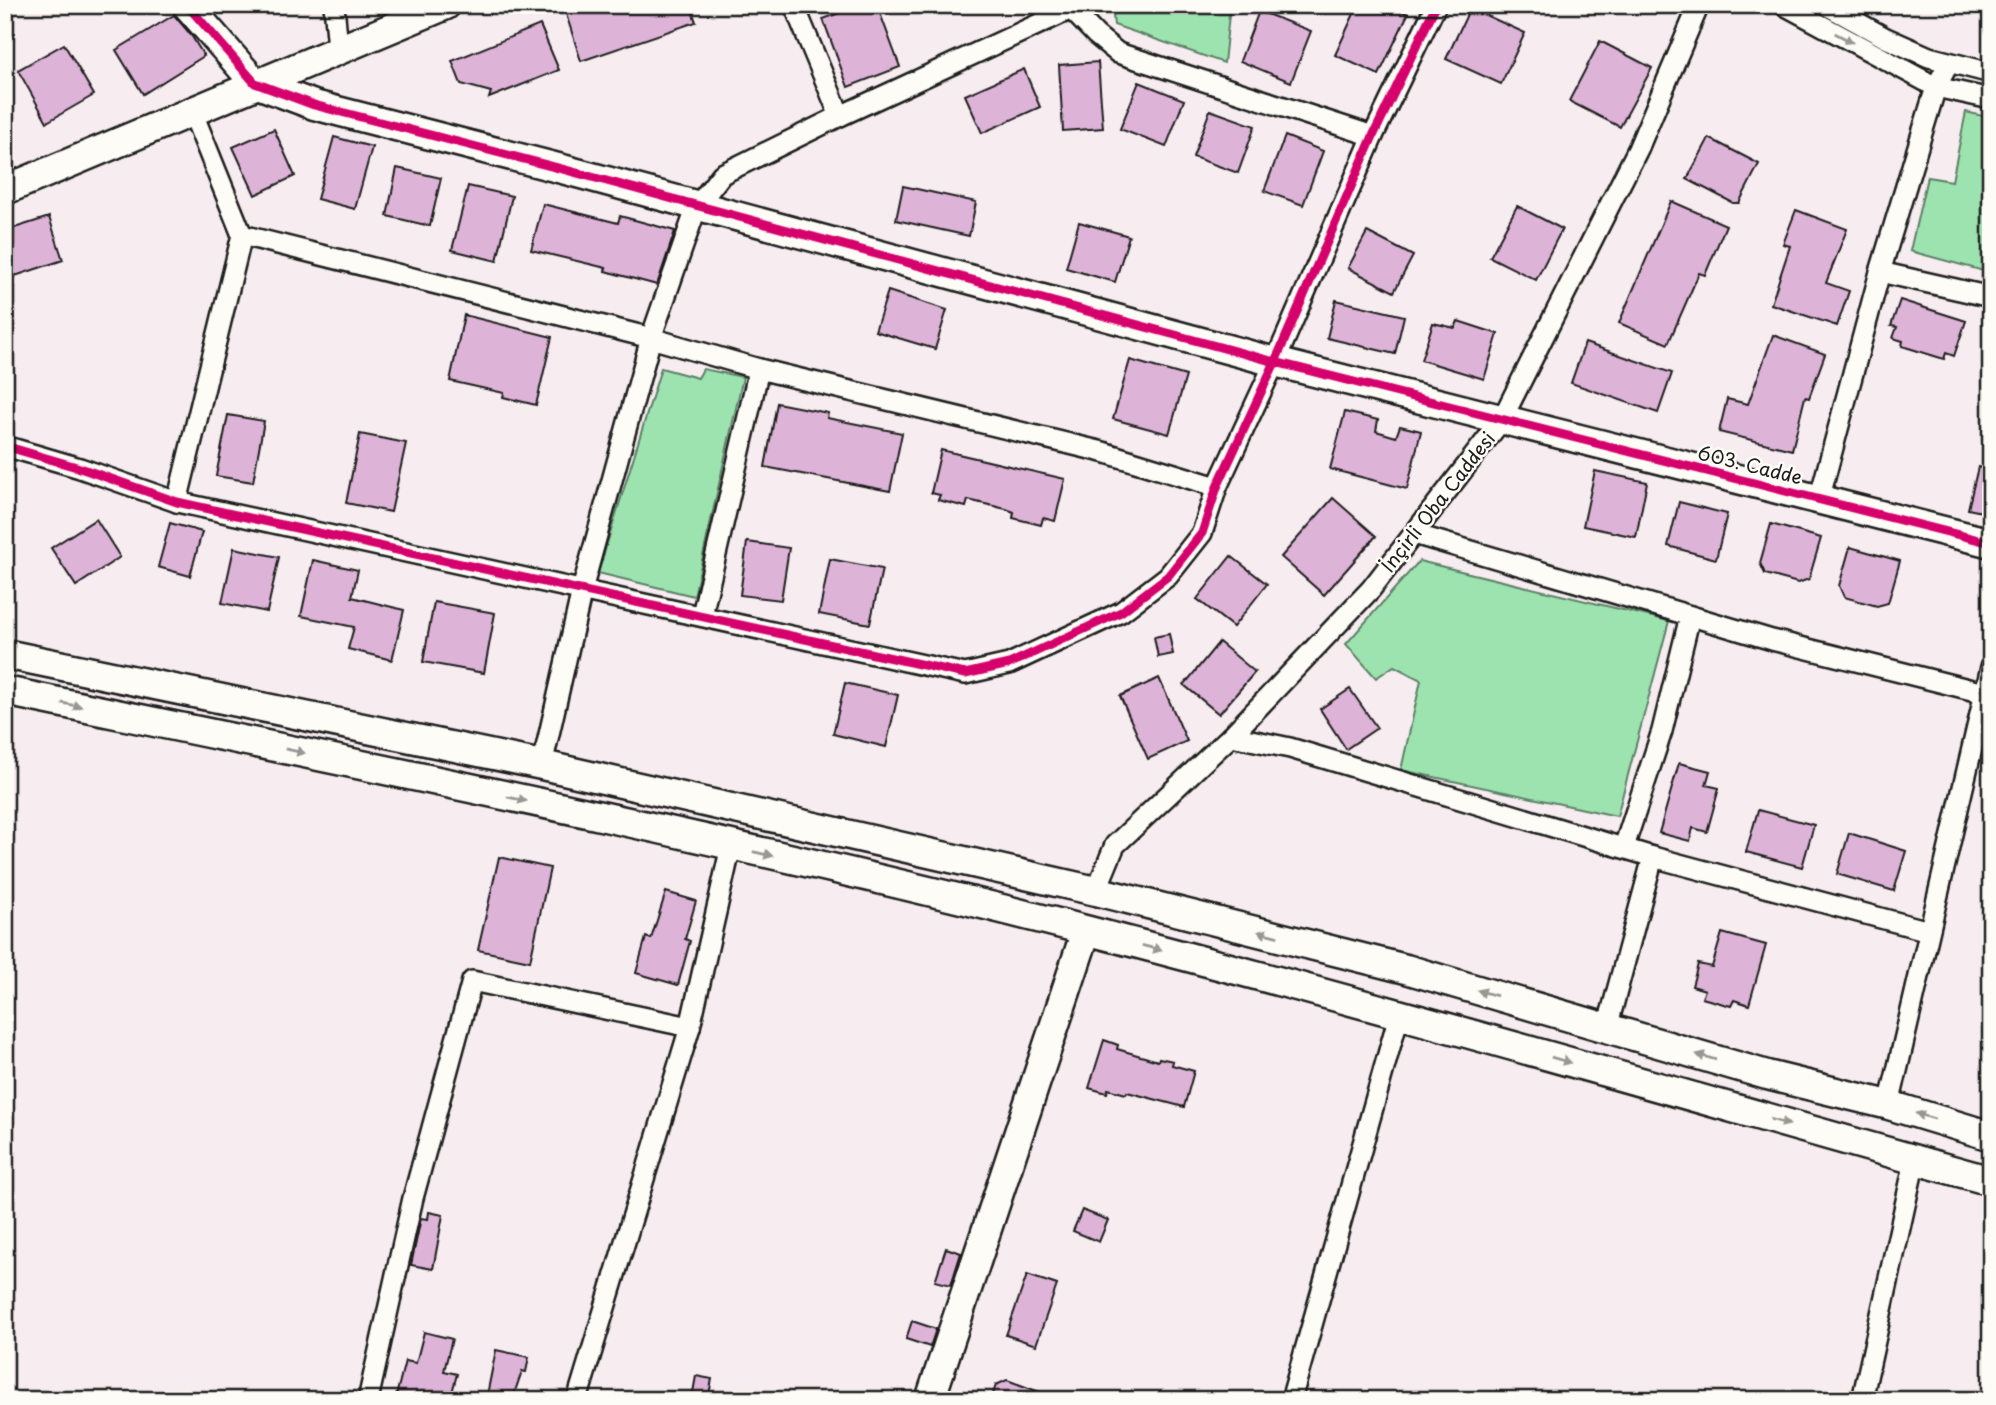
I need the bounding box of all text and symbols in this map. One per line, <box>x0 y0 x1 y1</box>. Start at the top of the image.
one-way arrow <box>1834 32 1854 44</box>
street label: İnçirli Oba Caddesi <box>1373 425 1501 578</box>
street label: 603. Cadde <box>1695 438 1805 491</box>
one-way arrow <box>61 699 83 710</box>
one-way arrow <box>284 746 306 757</box>
one-way arrow <box>506 794 528 805</box>
one-way arrow <box>752 848 774 859</box>
one-way arrow <box>1257 928 1279 939</box>
one-way arrow <box>1142 944 1163 954</box>
one-way arrow <box>1477 988 1498 998</box>
one-way arrow <box>1695 1052 1716 1062</box>
one-way arrow <box>1550 1055 1572 1066</box>
one-way arrow <box>1915 1111 1936 1121</box>
one-way arrow <box>1770 1117 1791 1127</box>

